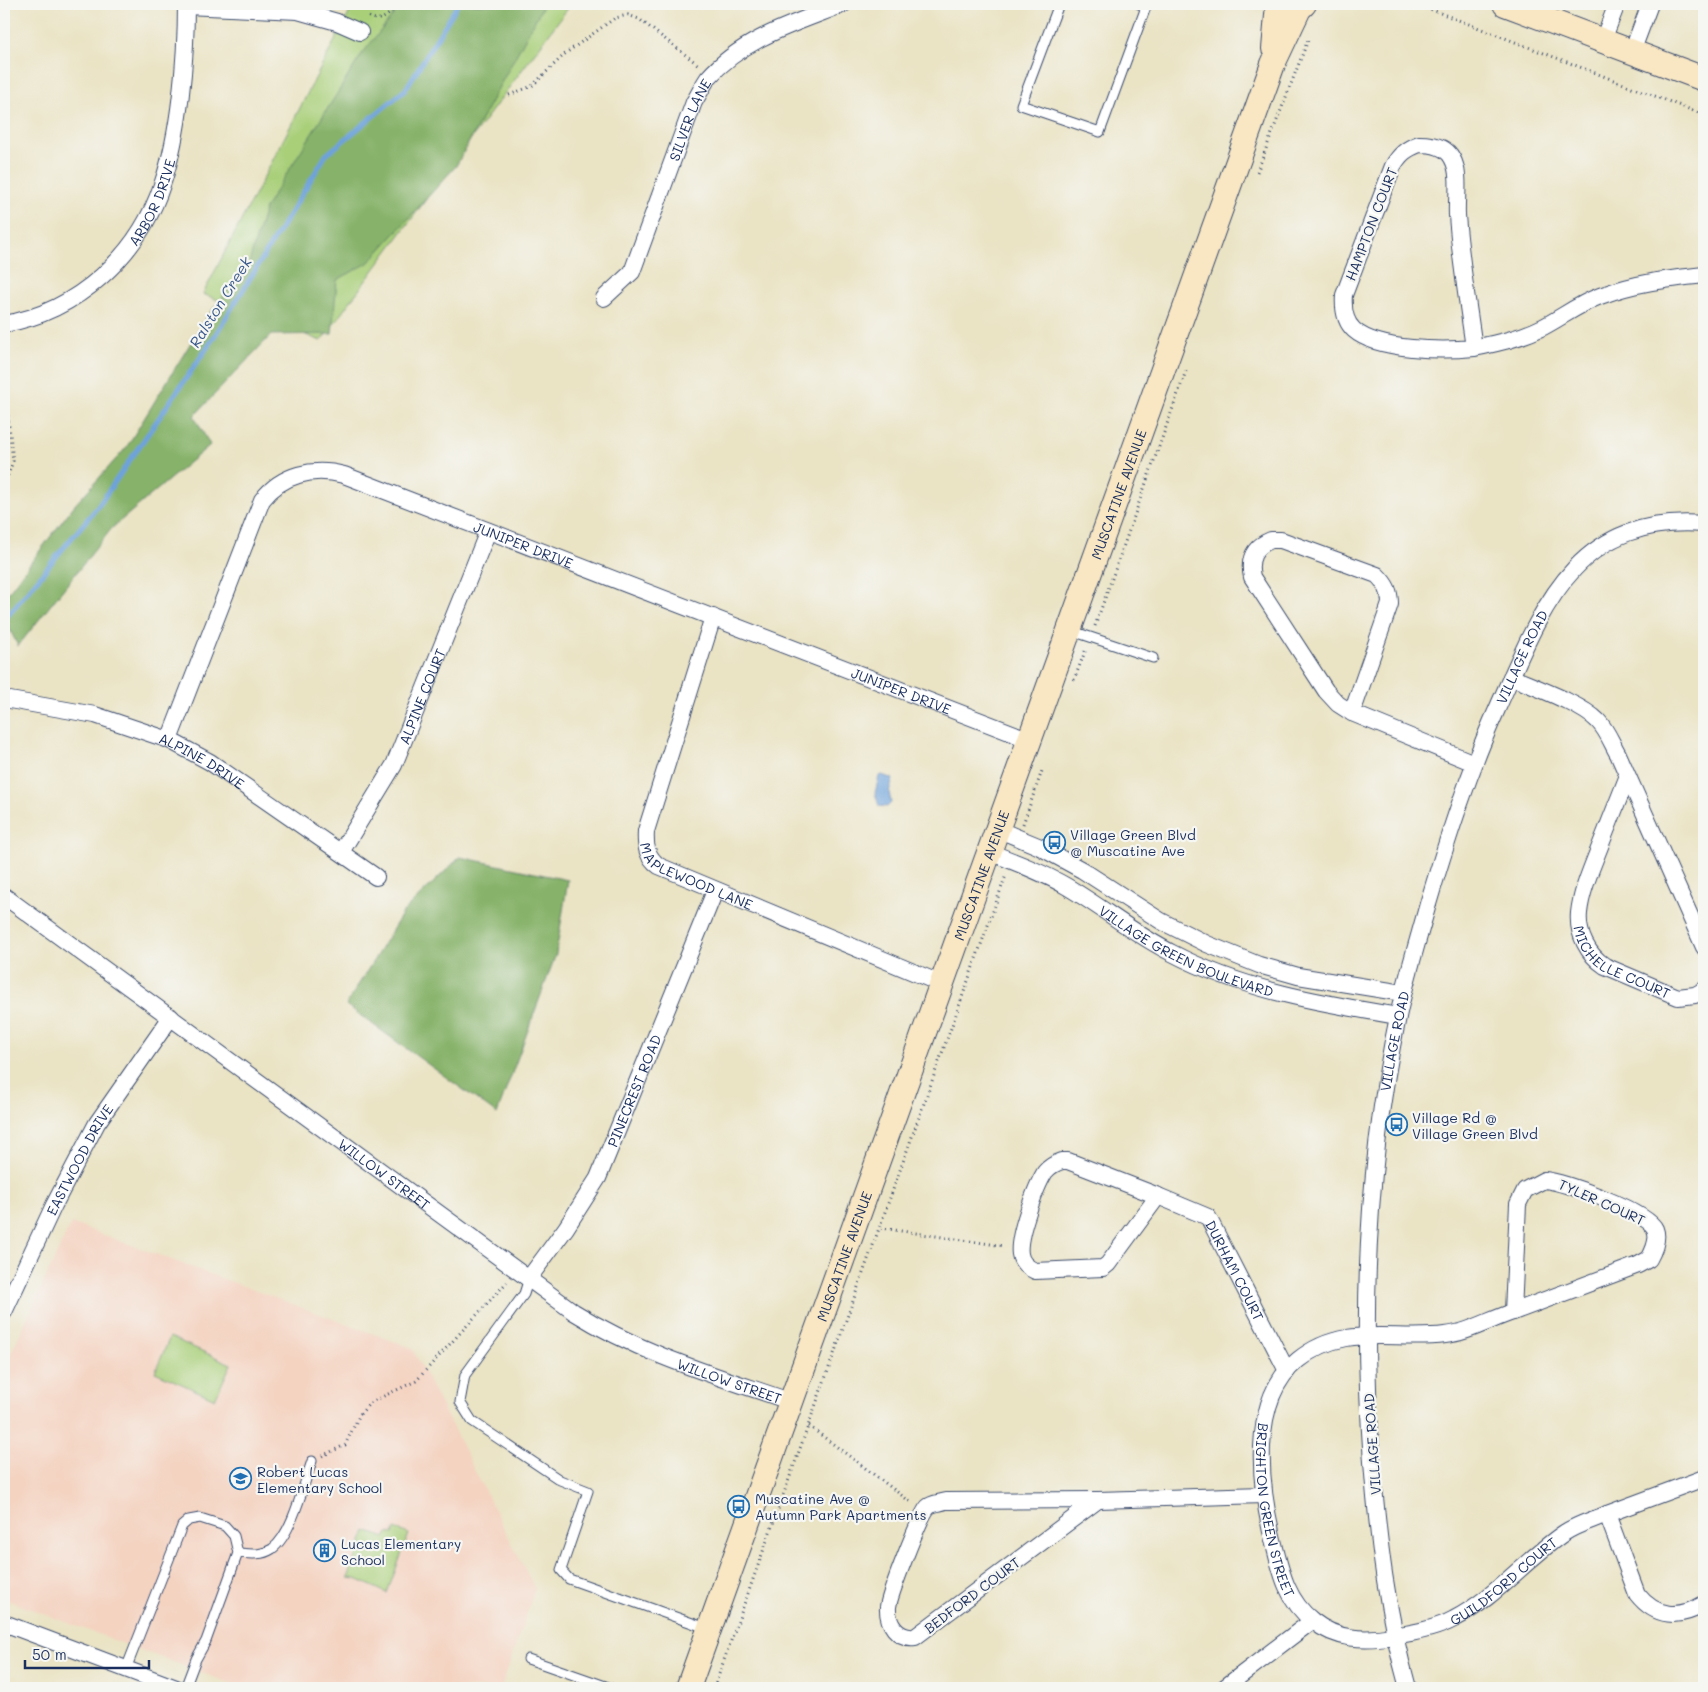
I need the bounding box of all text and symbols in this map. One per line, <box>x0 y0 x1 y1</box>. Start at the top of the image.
street label: SILVER LANE <box>664 75 715 163</box>
street label: ARBOR DRIVE <box>124 157 179 249</box>
street label: HAMPTON COURT <box>1341 164 1401 284</box>
water label: Ralston Creek <box>184 252 256 351</box>
street label: MUSCATINE AVENUE <box>1086 426 1150 562</box>
street label: JUNIPER DRIVE <box>471 517 576 572</box>
street label: VILLAGE ROAD <box>1491 606 1552 707</box>
street label: ALPINE COURT <box>394 645 450 747</box>
street label: JUNIPER DRIVE <box>849 662 954 718</box>
street label: ALPINE DRIVE <box>157 728 248 793</box>
street label: MUSCATINE AVENUE <box>949 807 1013 943</box>
place label: Village Green Blvd @ Muscatine Ave <box>1070 825 1196 860</box>
bus stop icon: Village Green Blvd @ Muscatine Ave <box>1042 830 1066 854</box>
street label: MAPLEWOOD LANE <box>636 840 756 914</box>
street label: VILLAGE GREEN BOULEVARD <box>1096 901 1276 1000</box>
street label: MICHELLE COURT <box>1570 923 1674 1002</box>
street label: VILLAGE ROAD <box>1375 989 1413 1093</box>
street label: PINECREST ROAD <box>602 1032 665 1150</box>
street label: EASTWOOD DRIVE <box>41 1100 117 1218</box>
place label: Village Rd @ Village Green Blvd <box>1412 1108 1538 1143</box>
bus stop icon: Village Rd @ Village Green Blvd <box>1384 1113 1408 1137</box>
street label: WILLOW STREET <box>335 1134 434 1214</box>
street label: TYLER COURT <box>1556 1174 1649 1230</box>
street label: MUSCATINE AVENUE <box>811 1188 876 1324</box>
street label: DURHAM COURT <box>1202 1217 1269 1324</box>
street label: WILLOW STREET <box>674 1353 785 1407</box>
street label: VILLAGE ROAD <box>1359 1393 1385 1495</box>
street label: BRIGHTON GREEN STREET <box>1252 1422 1300 1600</box>
place label: Robert Lucas Elementary School <box>257 1462 383 1497</box>
school or university icon: Robert Lucas Elementary School <box>229 1467 253 1491</box>
place label: Muscatine Ave @ Autumn Park Apartments <box>755 1489 927 1524</box>
bus stop icon: Muscatine Ave @ Autumn Park Apartments <box>727 1494 751 1518</box>
street label: GUILDFORD COURT <box>1446 1532 1561 1629</box>
place label: Lucas Elementary School <box>341 1534 461 1569</box>
building icon: Lucas Elementary School <box>313 1539 337 1563</box>
street label: BEDFORD COURT <box>920 1553 1024 1637</box>
scale bar <box>25 1637 149 1669</box>
text: 50 m <box>32 1644 67 1664</box>

